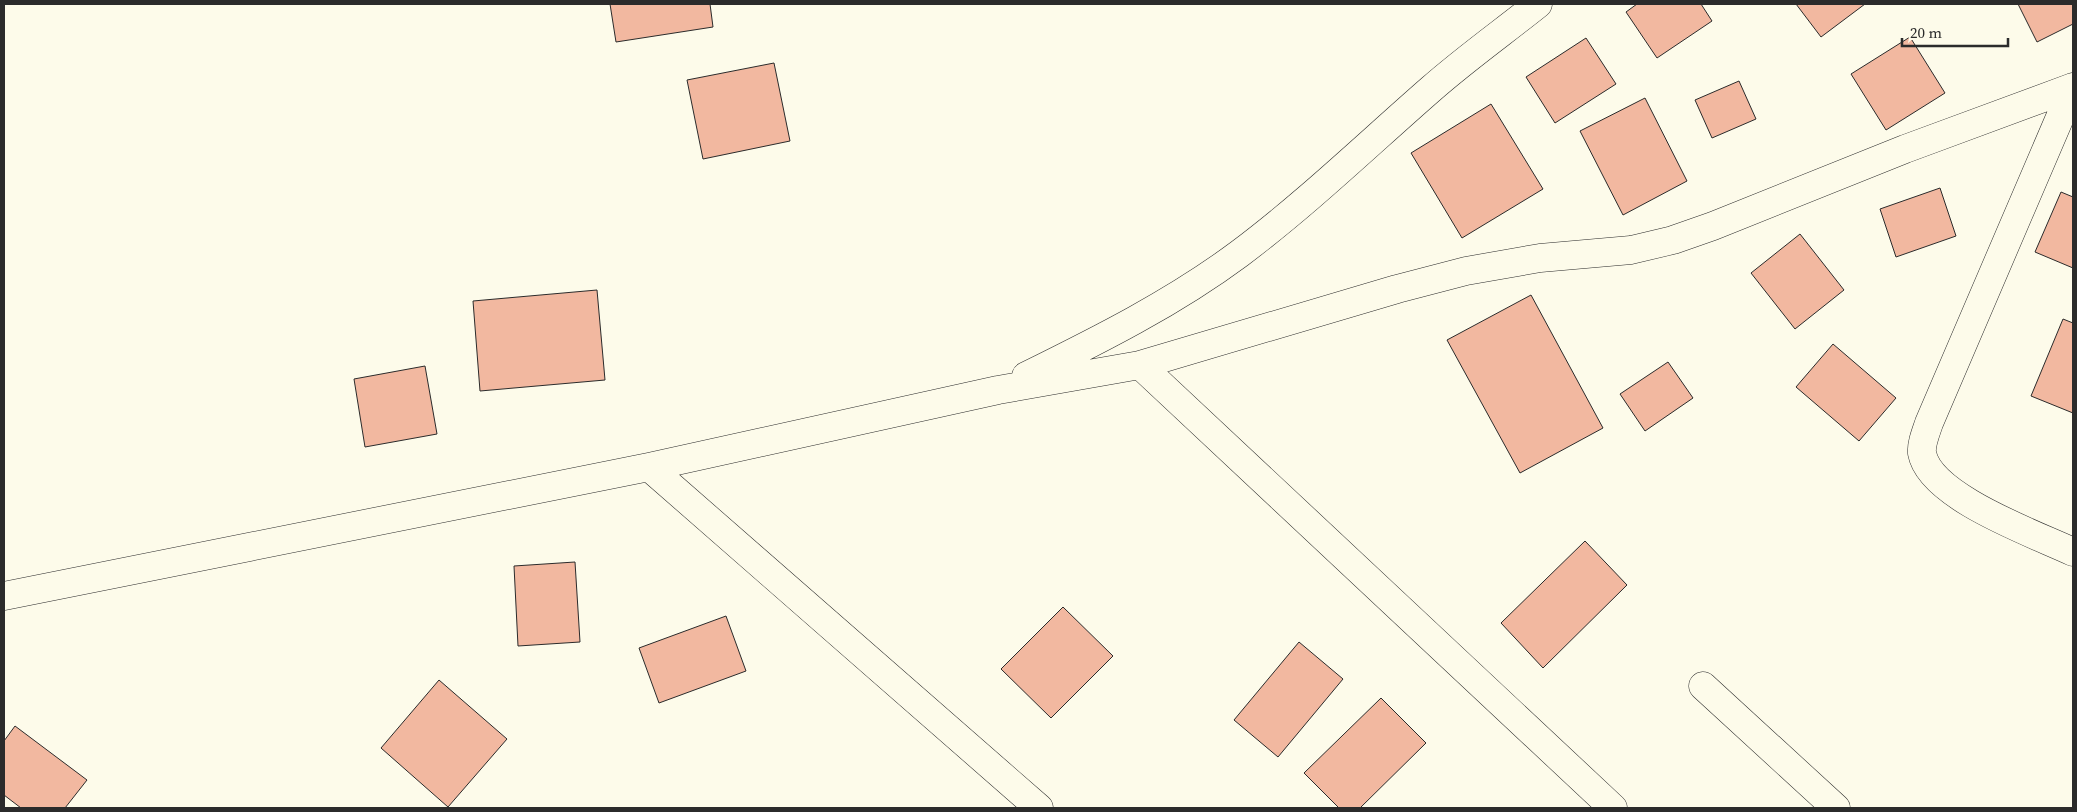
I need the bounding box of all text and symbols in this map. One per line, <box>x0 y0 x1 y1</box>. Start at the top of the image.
scale bar <box>1902 15 2008 47</box>
text: 20 m <box>1910 22 1942 43</box>

